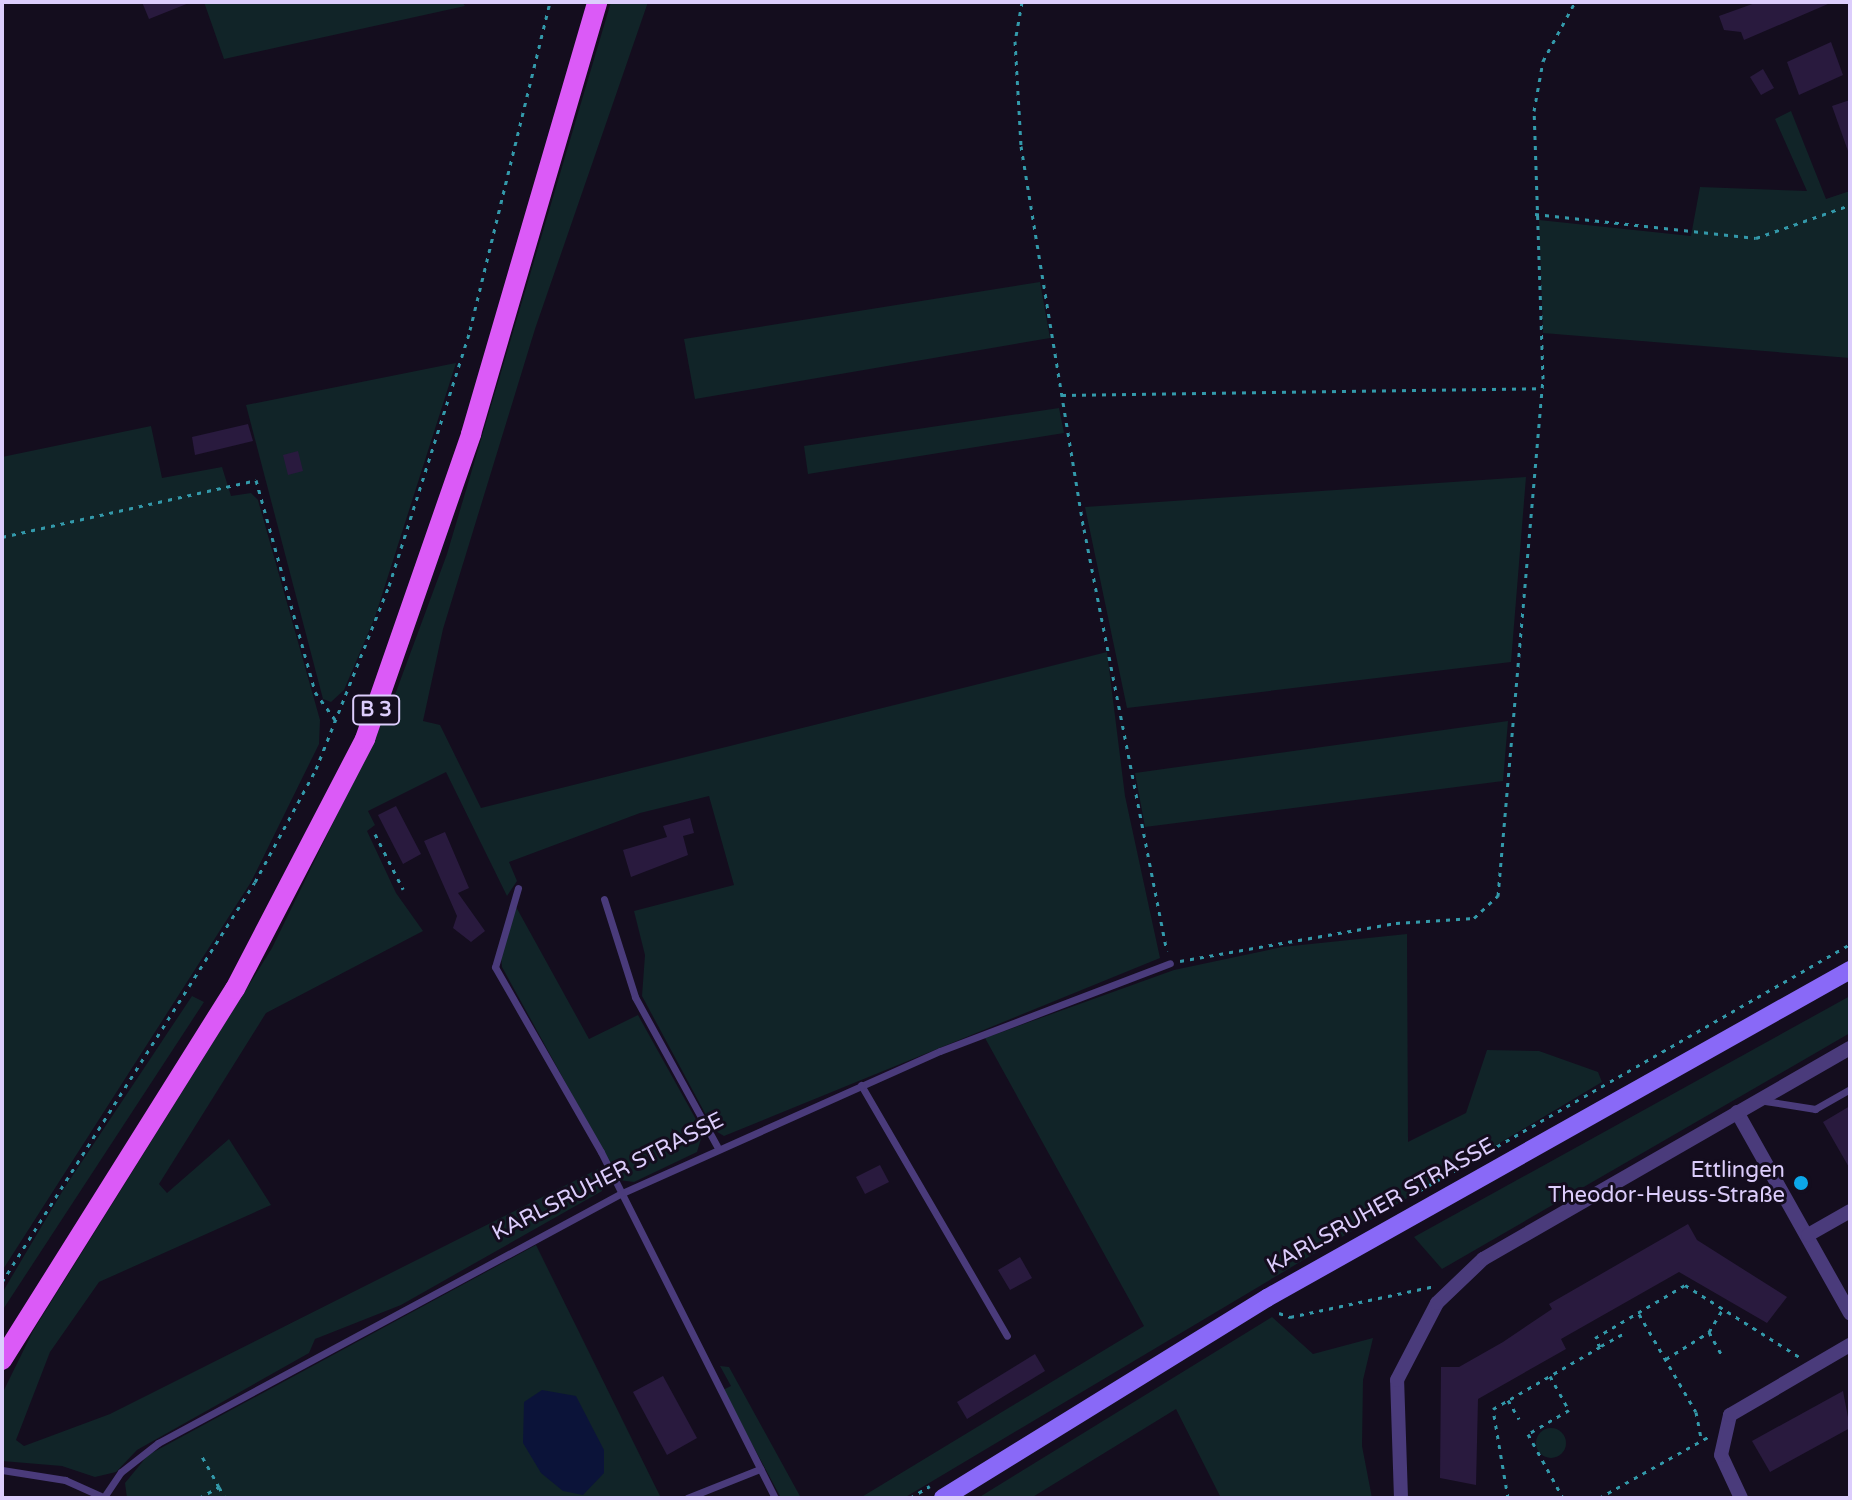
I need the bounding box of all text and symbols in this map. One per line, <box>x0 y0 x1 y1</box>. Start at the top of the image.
road number: B 3 <box>352 694 400 726</box>
street label: KARLSRUHER STRASSE <box>488 1107 728 1247</box>
street label: KARLSRUHER STRASSE <box>1263 1132 1499 1280</box>
place label: Ettlingen Theodor-Heuss-Straße <box>1548 1157 1785 1208</box>
marker: Ettlingen Theodor-Heuss-Straße <box>1792 1174 1810 1192</box>

